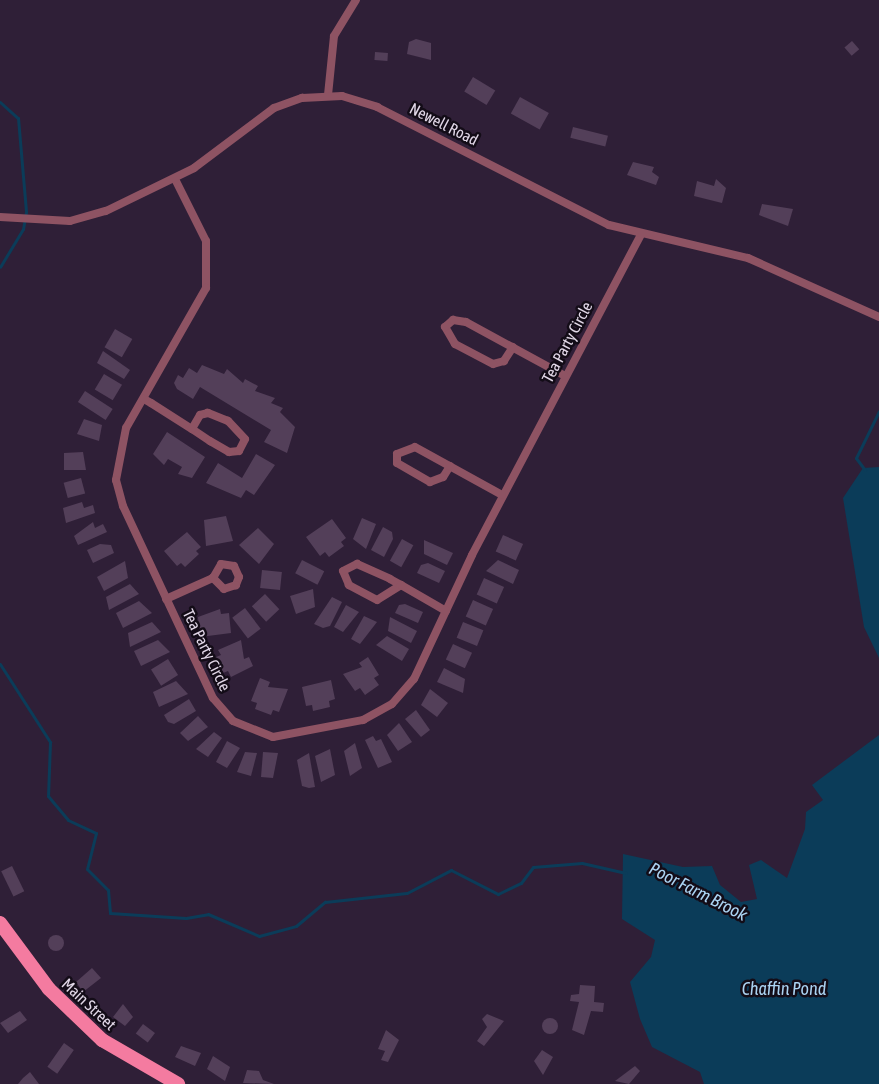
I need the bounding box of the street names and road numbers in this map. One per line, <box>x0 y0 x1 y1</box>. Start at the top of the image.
street label: Newell Road <box>406 99 482 149</box>
street label: Tea Party Circle <box>538 298 596 386</box>
street label: Tea Party Circle <box>179 606 235 694</box>
street label: Main Street <box>58 974 120 1034</box>

